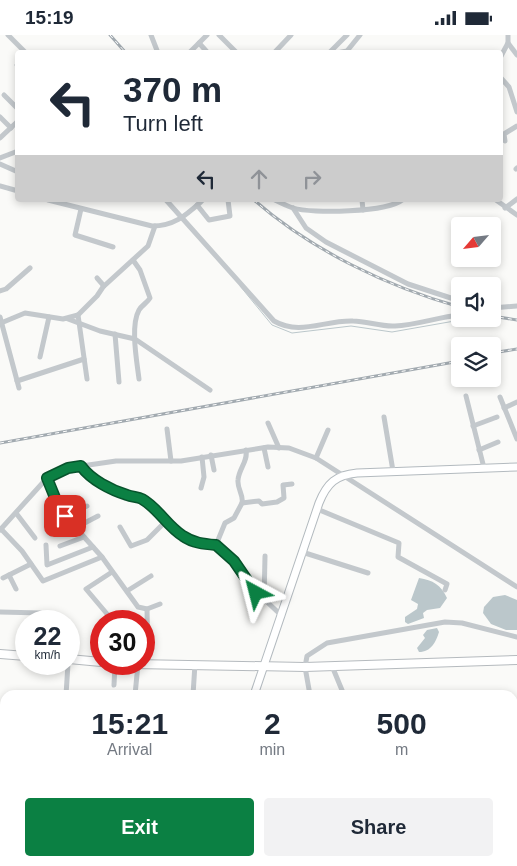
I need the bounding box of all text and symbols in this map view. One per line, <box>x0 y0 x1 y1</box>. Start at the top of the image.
text: 15:19 <box>25 7 74 28</box>
icon: left <box>40 70 105 135</box>
text: 370 m <box>123 70 222 109</box>
text: Turn left <box>123 111 203 136</box>
icon: left <box>192 165 220 193</box>
icon: ahead <box>245 165 273 193</box>
icon: right <box>298 165 326 193</box>
north arrow <box>451 217 501 267</box>
map controls <box>451 217 501 387</box>
button: sound <box>451 277 501 327</box>
button: layers <box>451 337 501 387</box>
pin <box>44 495 86 537</box>
icon: arrive <box>51 502 79 530</box>
position arrow <box>229 566 281 618</box>
speed limit sign: 30 <box>90 610 155 675</box>
text: 22 <box>34 622 61 650</box>
text: km/h <box>34 648 61 662</box>
text: 15:21 <box>91 707 168 740</box>
text: 2 <box>264 707 281 740</box>
text: 500 <box>377 707 427 740</box>
text: Arrival <box>107 741 152 758</box>
text: min <box>259 741 285 758</box>
text: m <box>395 741 408 758</box>
button: Exit <box>25 798 254 856</box>
button: Share <box>264 798 493 856</box>

